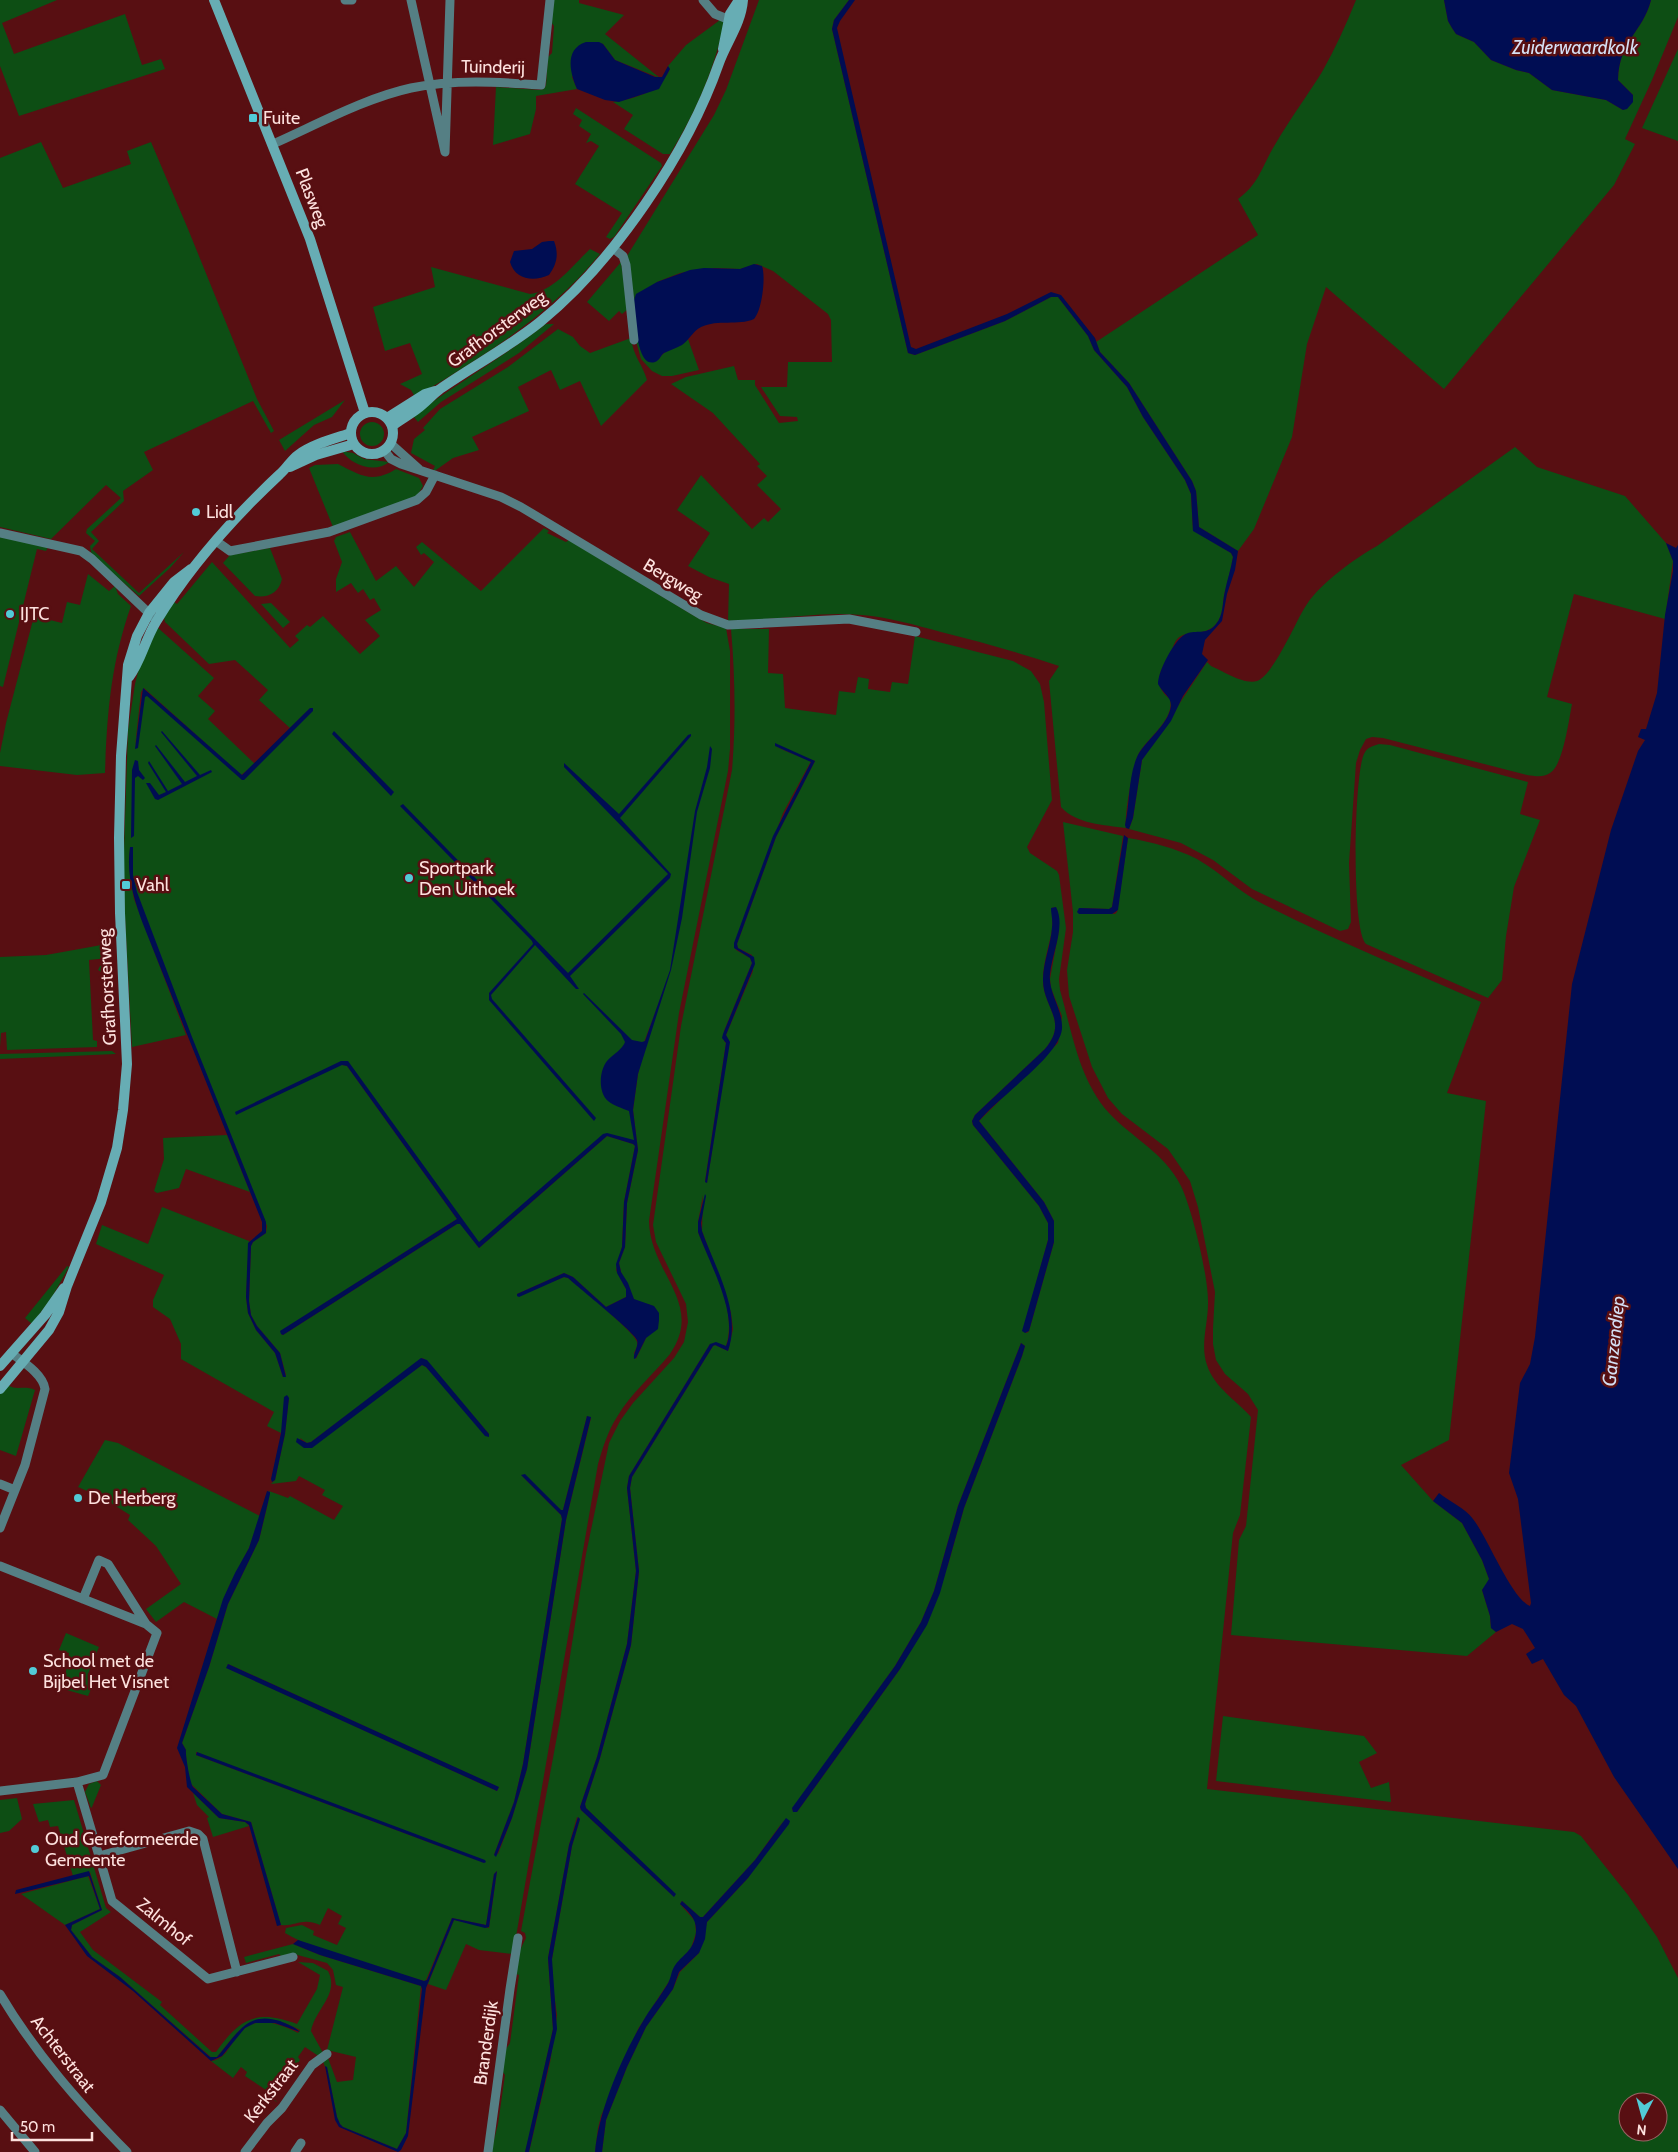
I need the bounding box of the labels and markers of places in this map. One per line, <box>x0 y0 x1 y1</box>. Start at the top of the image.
place label: Fuite <box>263 107 300 129</box>
marker: Fuite <box>247 112 259 124</box>
place label: Lidl <box>206 501 234 523</box>
marker: Lidl <box>190 506 202 518</box>
place label: IJTC <box>20 603 49 625</box>
marker: IJTC <box>4 608 16 620</box>
place label: Sportpark Den Uithoek <box>419 857 516 900</box>
marker: Sportpark Den Uithoek <box>403 872 415 884</box>
place label: Vahl <box>136 874 170 896</box>
marker: Vahl <box>120 879 132 891</box>
place label: De Herberg <box>88 1487 176 1509</box>
marker: De Herberg <box>72 1492 84 1504</box>
place label: School met de Bijbel Het Visnet <box>43 1650 169 1693</box>
marker: School met de Bijbel Het Visnet <box>27 1665 39 1677</box>
place label: Oud Gereformeerde Gemeente <box>45 1828 198 1871</box>
marker: Oud Gereformeerde Gemeente <box>29 1843 41 1855</box>

